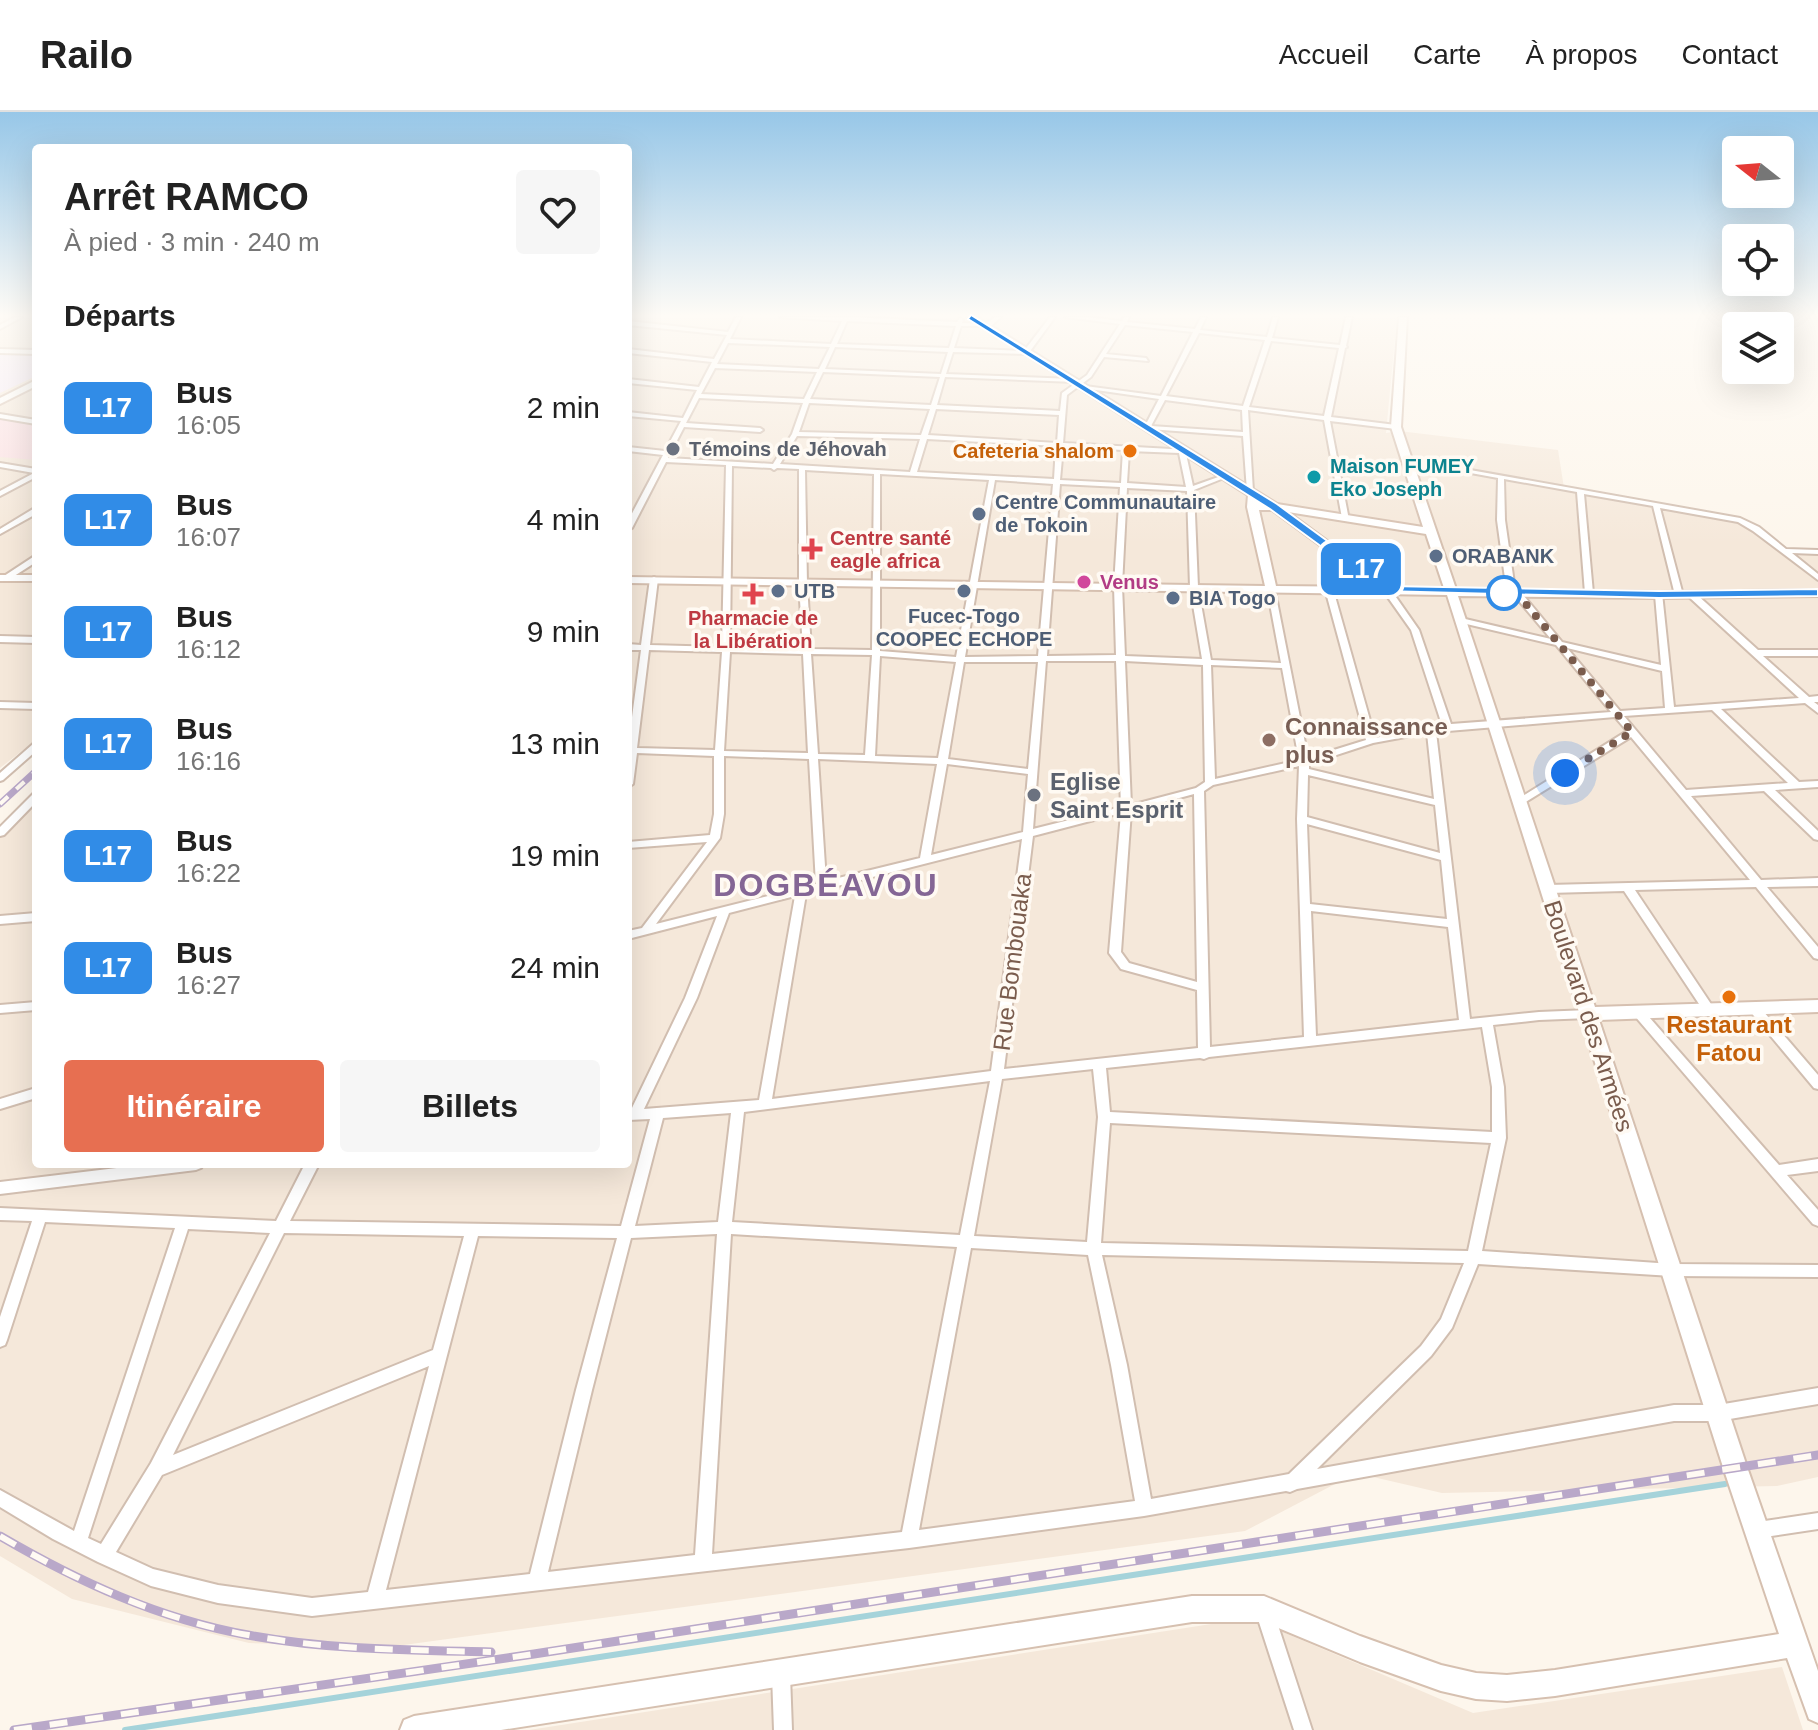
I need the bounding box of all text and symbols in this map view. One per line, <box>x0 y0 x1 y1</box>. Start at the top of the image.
text: Railo <box>40 34 133 76</box>
text: Accueil <box>1279 39 1369 70</box>
text: Carte <box>1413 39 1481 70</box>
text: À propos <box>1525 39 1638 70</box>
text: Contact <box>1682 39 1778 70</box>
north arrow <box>1722 136 1794 208</box>
map controls <box>1722 136 1794 384</box>
button: heart <box>516 170 600 254</box>
text: Arrêt RAMCO <box>64 176 309 218</box>
button: locate <box>1722 224 1794 296</box>
text: À pied · 3 min · 240 m <box>64 227 320 257</box>
text: Départs <box>64 299 176 332</box>
button: layers <box>1722 312 1794 384</box>
text: Bus <box>176 376 233 409</box>
text: 2 min <box>527 391 600 424</box>
text: L17 <box>84 392 132 423</box>
text: 16:05 <box>176 410 241 440</box>
place label: Témoins de Jéhovah <box>689 438 887 460</box>
marker: Témoins de Jéhovah <box>664 440 682 458</box>
place label: Cafeteria shalom <box>953 440 1114 462</box>
marker: Cafeteria shalom <box>1121 442 1139 460</box>
place label: Maison FUMEY Eko Joseph <box>1330 455 1475 500</box>
marker: Maison FUMEY Eko Joseph <box>1305 468 1323 486</box>
text: Bus <box>176 488 233 521</box>
place label: Centre Communautaire de Tokoin <box>995 491 1216 536</box>
text: 4 min <box>527 503 600 536</box>
text: L17 <box>84 504 132 535</box>
marker: Centre Communautaire de Tokoin <box>970 505 988 523</box>
text: 16:07 <box>176 522 241 552</box>
place label: Centre santé eagle africa <box>830 527 951 572</box>
marker: Centre santé eagle africa <box>801 538 823 560</box>
line badge: L17 <box>1315 543 1407 595</box>
place label: ORABANK <box>1452 545 1555 567</box>
marker: ORABANK <box>1427 547 1445 565</box>
text: L17 <box>1337 553 1385 584</box>
place label: Venus <box>1100 571 1159 593</box>
marker: Venus <box>1075 573 1093 591</box>
unlabelled marker <box>1487 576 1521 610</box>
place label: UTB <box>794 580 835 602</box>
marker: UTB <box>769 582 787 600</box>
marker: Fucec-Togo COOPEC ECHOPE <box>955 582 973 600</box>
marker: Pharmacie de la Libération <box>744 585 762 603</box>
place label: BIA Togo <box>1189 587 1276 609</box>
marker: BIA Togo <box>1164 589 1182 607</box>
text: Bus <box>176 600 233 633</box>
place label: Fucec-Togo COOPEC ECHOPE <box>876 605 1052 650</box>
place label: Pharmacie de la Libération <box>688 607 818 652</box>
text: 9 min <box>527 615 600 648</box>
text: L17 <box>84 616 132 647</box>
text: 16:12 <box>176 634 241 664</box>
text: Bus <box>176 712 233 745</box>
place label: Connaissance plus <box>1285 713 1448 768</box>
text: 13 min <box>510 727 600 760</box>
text: L17 <box>84 728 132 759</box>
marker: Connaissance plus <box>1260 731 1278 749</box>
text: 16:16 <box>176 746 241 776</box>
your location <box>1545 753 1585 793</box>
place label: Eglise Saint Esprit <box>1050 768 1183 823</box>
marker: Eglise Saint Esprit <box>1025 786 1043 804</box>
text: Bus <box>176 824 233 857</box>
text: 19 min <box>510 839 600 872</box>
text: L17 <box>84 840 132 871</box>
text: 16:22 <box>176 858 241 888</box>
district label: DOGBÉAVOU <box>713 867 939 903</box>
street label: Rue Bombouaka <box>988 871 1036 1052</box>
street label: Boulevard des Armées <box>1539 897 1639 1135</box>
text: Bus <box>176 936 233 969</box>
text: 24 min <box>510 951 600 984</box>
text: L17 <box>84 952 132 983</box>
text: 16:27 <box>176 970 241 1000</box>
marker: Restaurant Fatou <box>1720 988 1738 1006</box>
place label: Restaurant Fatou <box>1666 1011 1792 1066</box>
button: Itinéraire <box>64 1060 324 1152</box>
button: Billets <box>340 1060 600 1152</box>

